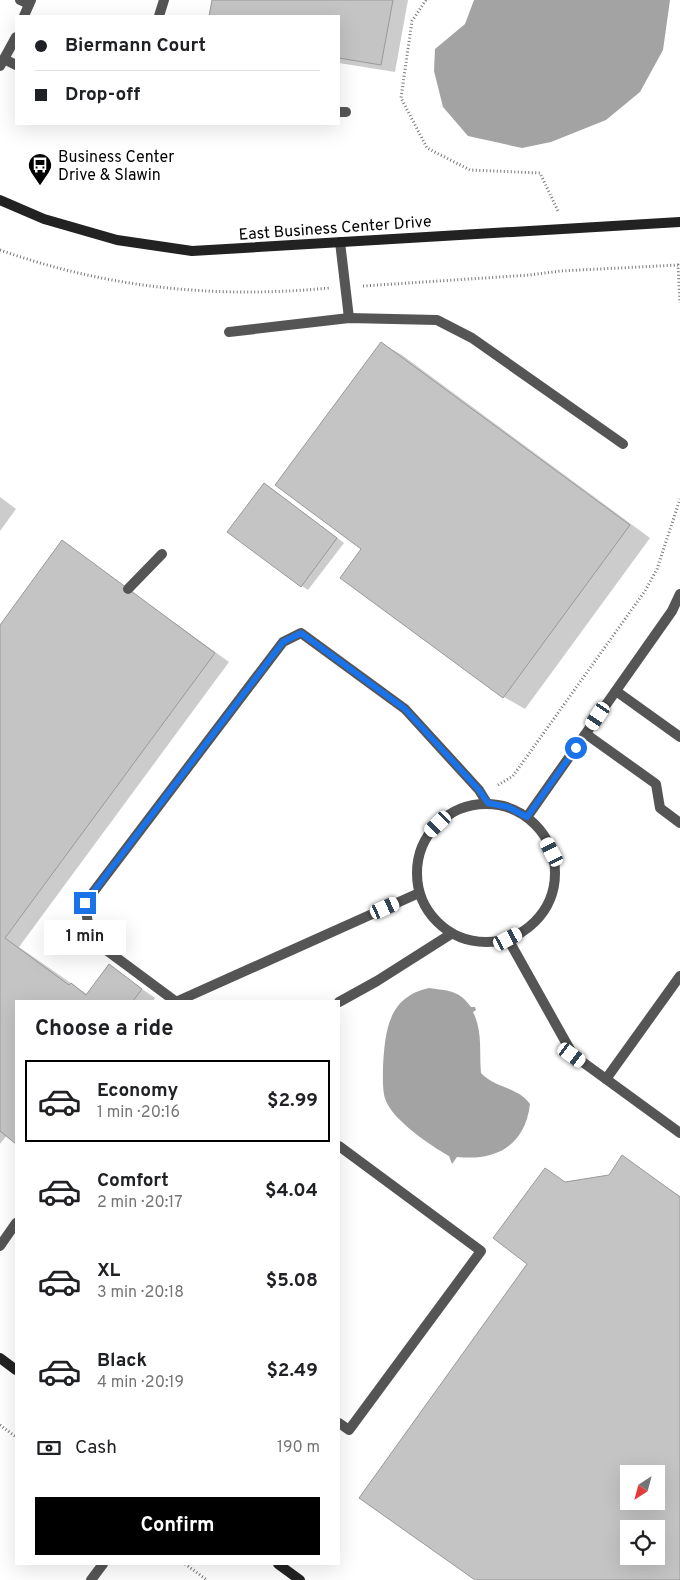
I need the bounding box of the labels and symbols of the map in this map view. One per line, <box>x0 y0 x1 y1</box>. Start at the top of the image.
place label: Business Center Drive & Slawin <box>58 148 174 186</box>
bus stop icon: Business Center Drive & Slawin <box>27 152 53 186</box>
street label: East Business Center Drive <box>238 212 432 246</box>
car <box>583 699 612 733</box>
route start <box>565 737 587 759</box>
car <box>421 808 454 840</box>
car <box>538 835 565 869</box>
route end <box>74 892 96 914</box>
car <box>368 895 401 921</box>
callout: 1 min <box>44 920 126 956</box>
car <box>491 926 524 952</box>
car <box>555 1040 588 1070</box>
north arrow <box>620 1465 665 1510</box>

